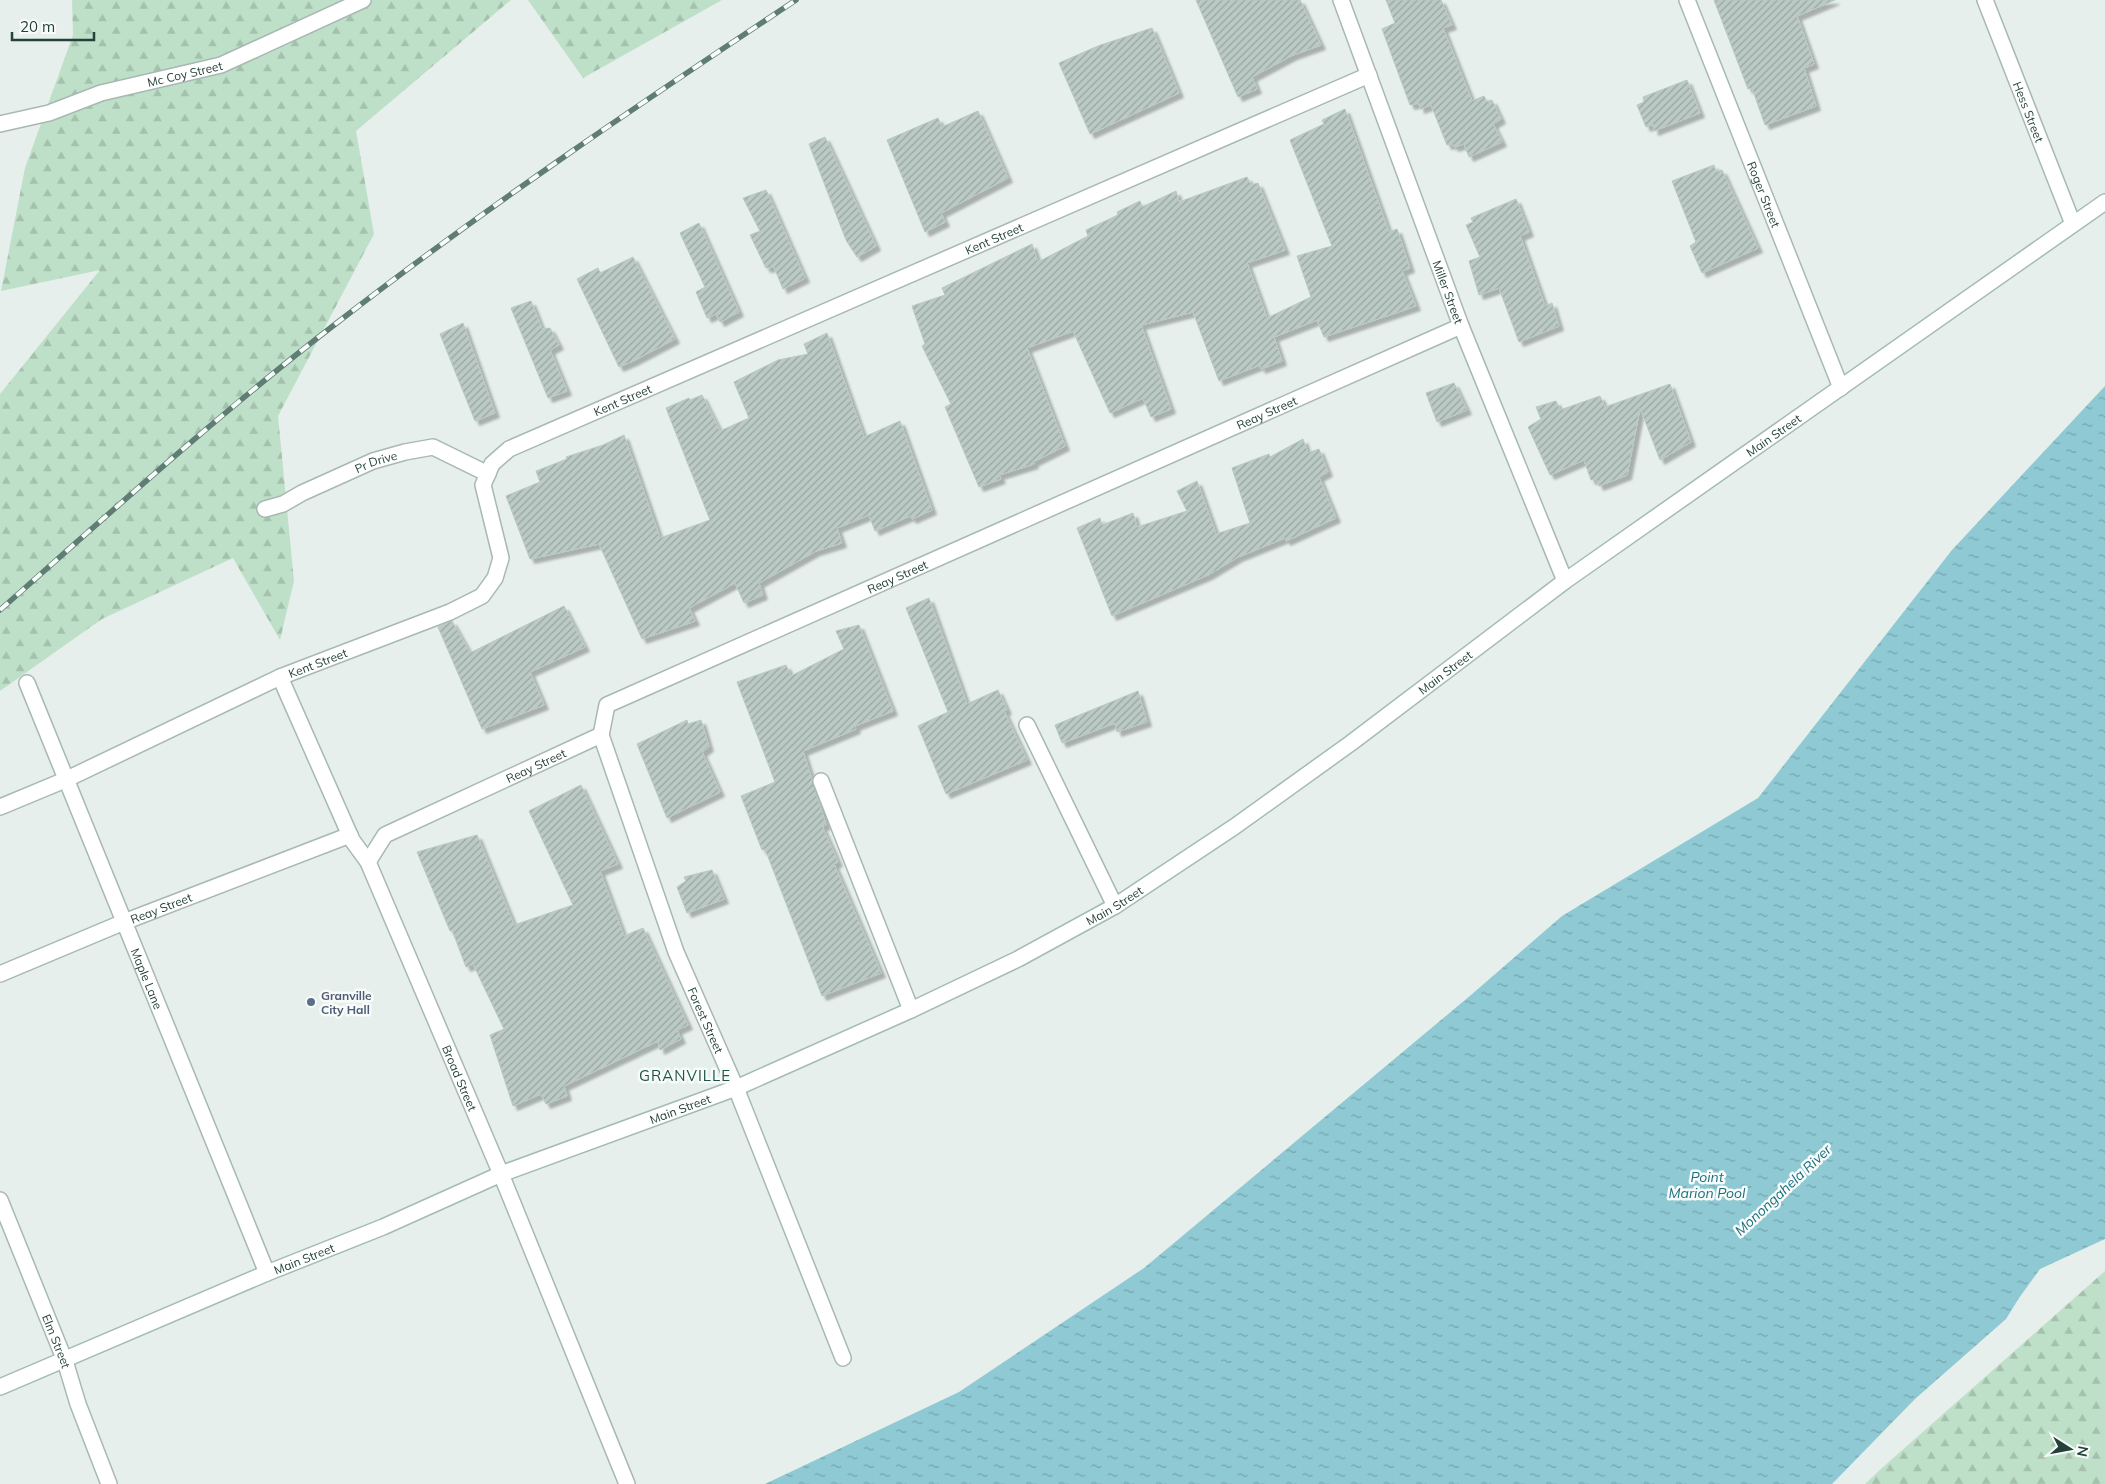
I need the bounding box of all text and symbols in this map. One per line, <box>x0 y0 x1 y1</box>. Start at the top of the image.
scale bar <box>12 10 95 42</box>
text: 20 m <box>20 17 55 36</box>
street label: Mc Coy Street <box>146 57 224 89</box>
street label: Hess Street <box>2010 79 2048 144</box>
street label: Roger Street <box>1744 159 1784 229</box>
street label: Kent Street <box>963 219 1025 257</box>
street label: Miller Street <box>1430 258 1467 325</box>
street label: Kent Street <box>591 381 654 419</box>
street label: Reay Street <box>1234 392 1299 432</box>
street label: Main Street <box>1743 410 1804 459</box>
street label: Pr Drive <box>352 447 399 476</box>
street label: Reay Street <box>865 556 930 596</box>
street label: Kent Street <box>286 645 349 681</box>
street label: Main Street <box>1415 647 1475 697</box>
street label: Reay Street <box>503 745 568 786</box>
street label: Main Street <box>1083 882 1145 928</box>
street label: Reay Street <box>128 889 194 926</box>
street label: Maple Lane <box>128 946 166 1011</box>
street label: Forest Street <box>685 985 727 1055</box>
place label: Granville City Hall <box>321 988 372 1017</box>
marker: Granville City Hall <box>305 996 317 1008</box>
street label: Broad Street <box>439 1043 481 1113</box>
district label: GRANVILLE <box>639 1066 731 1085</box>
street label: Main Street <box>647 1091 712 1127</box>
water label: Monongahela River <box>1731 1140 1836 1239</box>
water label: Point Marion Pool <box>1669 1168 1746 1202</box>
street label: Main Street <box>271 1240 336 1277</box>
street label: Elm Street <box>39 1312 74 1370</box>
north arrow <box>2045 1424 2095 1474</box>
text: N <box>2073 1445 2093 1458</box>

